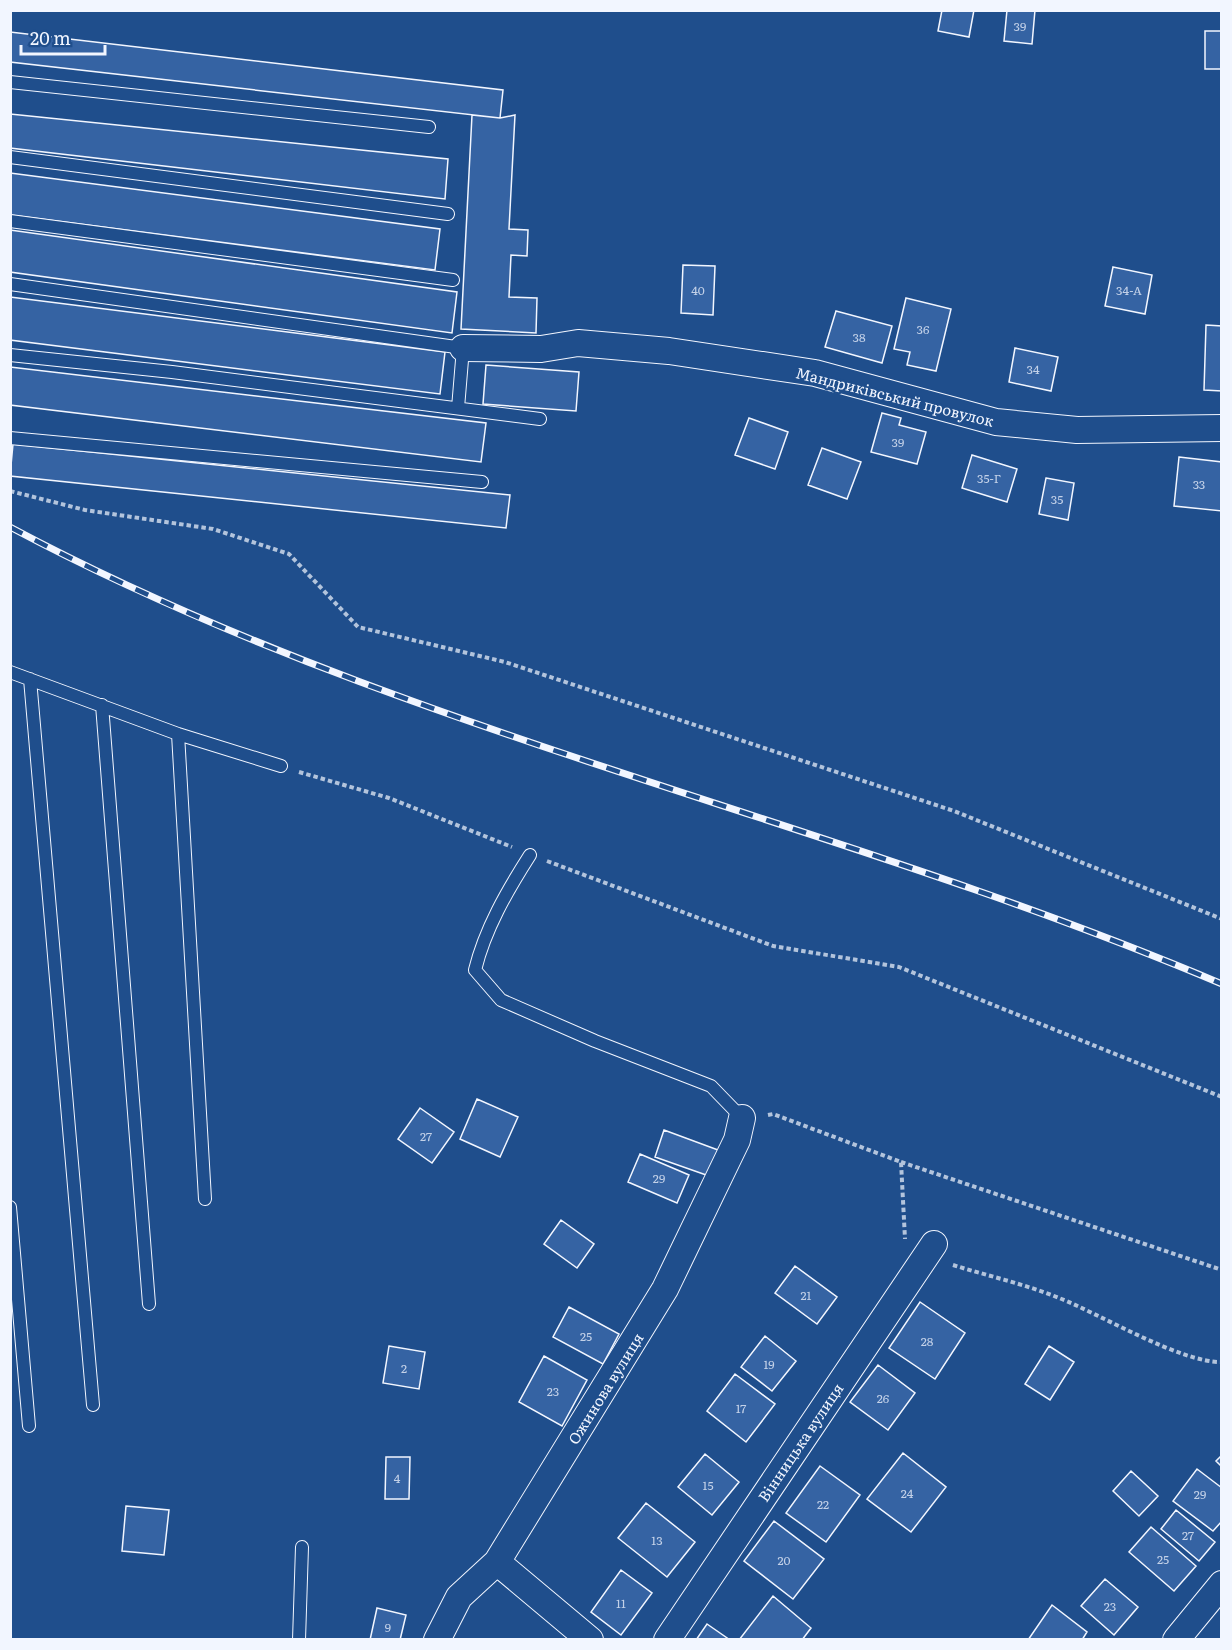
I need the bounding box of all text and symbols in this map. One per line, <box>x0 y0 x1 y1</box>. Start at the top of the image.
house number: 39 <box>1014 17 1026 35</box>
scale bar <box>21 18 105 56</box>
text: 20 m <box>30 24 71 51</box>
house number: 40 <box>691 281 705 299</box>
house number: 34-А <box>1116 281 1142 299</box>
house number: 36 <box>917 320 930 338</box>
house number: 38 <box>852 328 866 346</box>
street label: Мандриківський провулок <box>793 360 997 432</box>
house number: 34 <box>1026 360 1040 378</box>
house number: 39 <box>892 433 904 451</box>
house number: 35-Г <box>977 469 1001 487</box>
house number: 33 <box>1193 475 1205 493</box>
house number: 35 <box>1051 490 1063 508</box>
house number: 27 <box>420 1127 432 1145</box>
house number: 29 <box>653 1169 665 1187</box>
house number: 21 <box>801 1286 812 1304</box>
house number: 25 <box>580 1327 592 1345</box>
street label: Ожинова вулиця <box>561 1328 649 1448</box>
house number: 28 <box>921 1332 934 1350</box>
house number: 19 <box>763 1355 775 1373</box>
house number: 2 <box>401 1359 407 1377</box>
street label: Вінницька вулиця <box>752 1378 848 1506</box>
house number: 23 <box>547 1382 559 1400</box>
house number: 26 <box>877 1389 890 1407</box>
house number: 17 <box>736 1399 746 1417</box>
house number: 4 <box>394 1469 401 1487</box>
house number: 15 <box>703 1476 713 1494</box>
house number: 24 <box>901 1484 914 1502</box>
house number: 29 <box>1194 1485 1206 1503</box>
house number: 22 <box>817 1495 829 1513</box>
house number: 27 <box>1182 1526 1194 1544</box>
house number: 13 <box>651 1531 663 1549</box>
house number: 25 <box>1157 1550 1169 1568</box>
house number: 20 <box>777 1551 791 1569</box>
house number: 11 <box>616 1594 626 1612</box>
house number: 23 <box>1104 1597 1116 1615</box>
house number: 9 <box>385 1618 391 1636</box>

